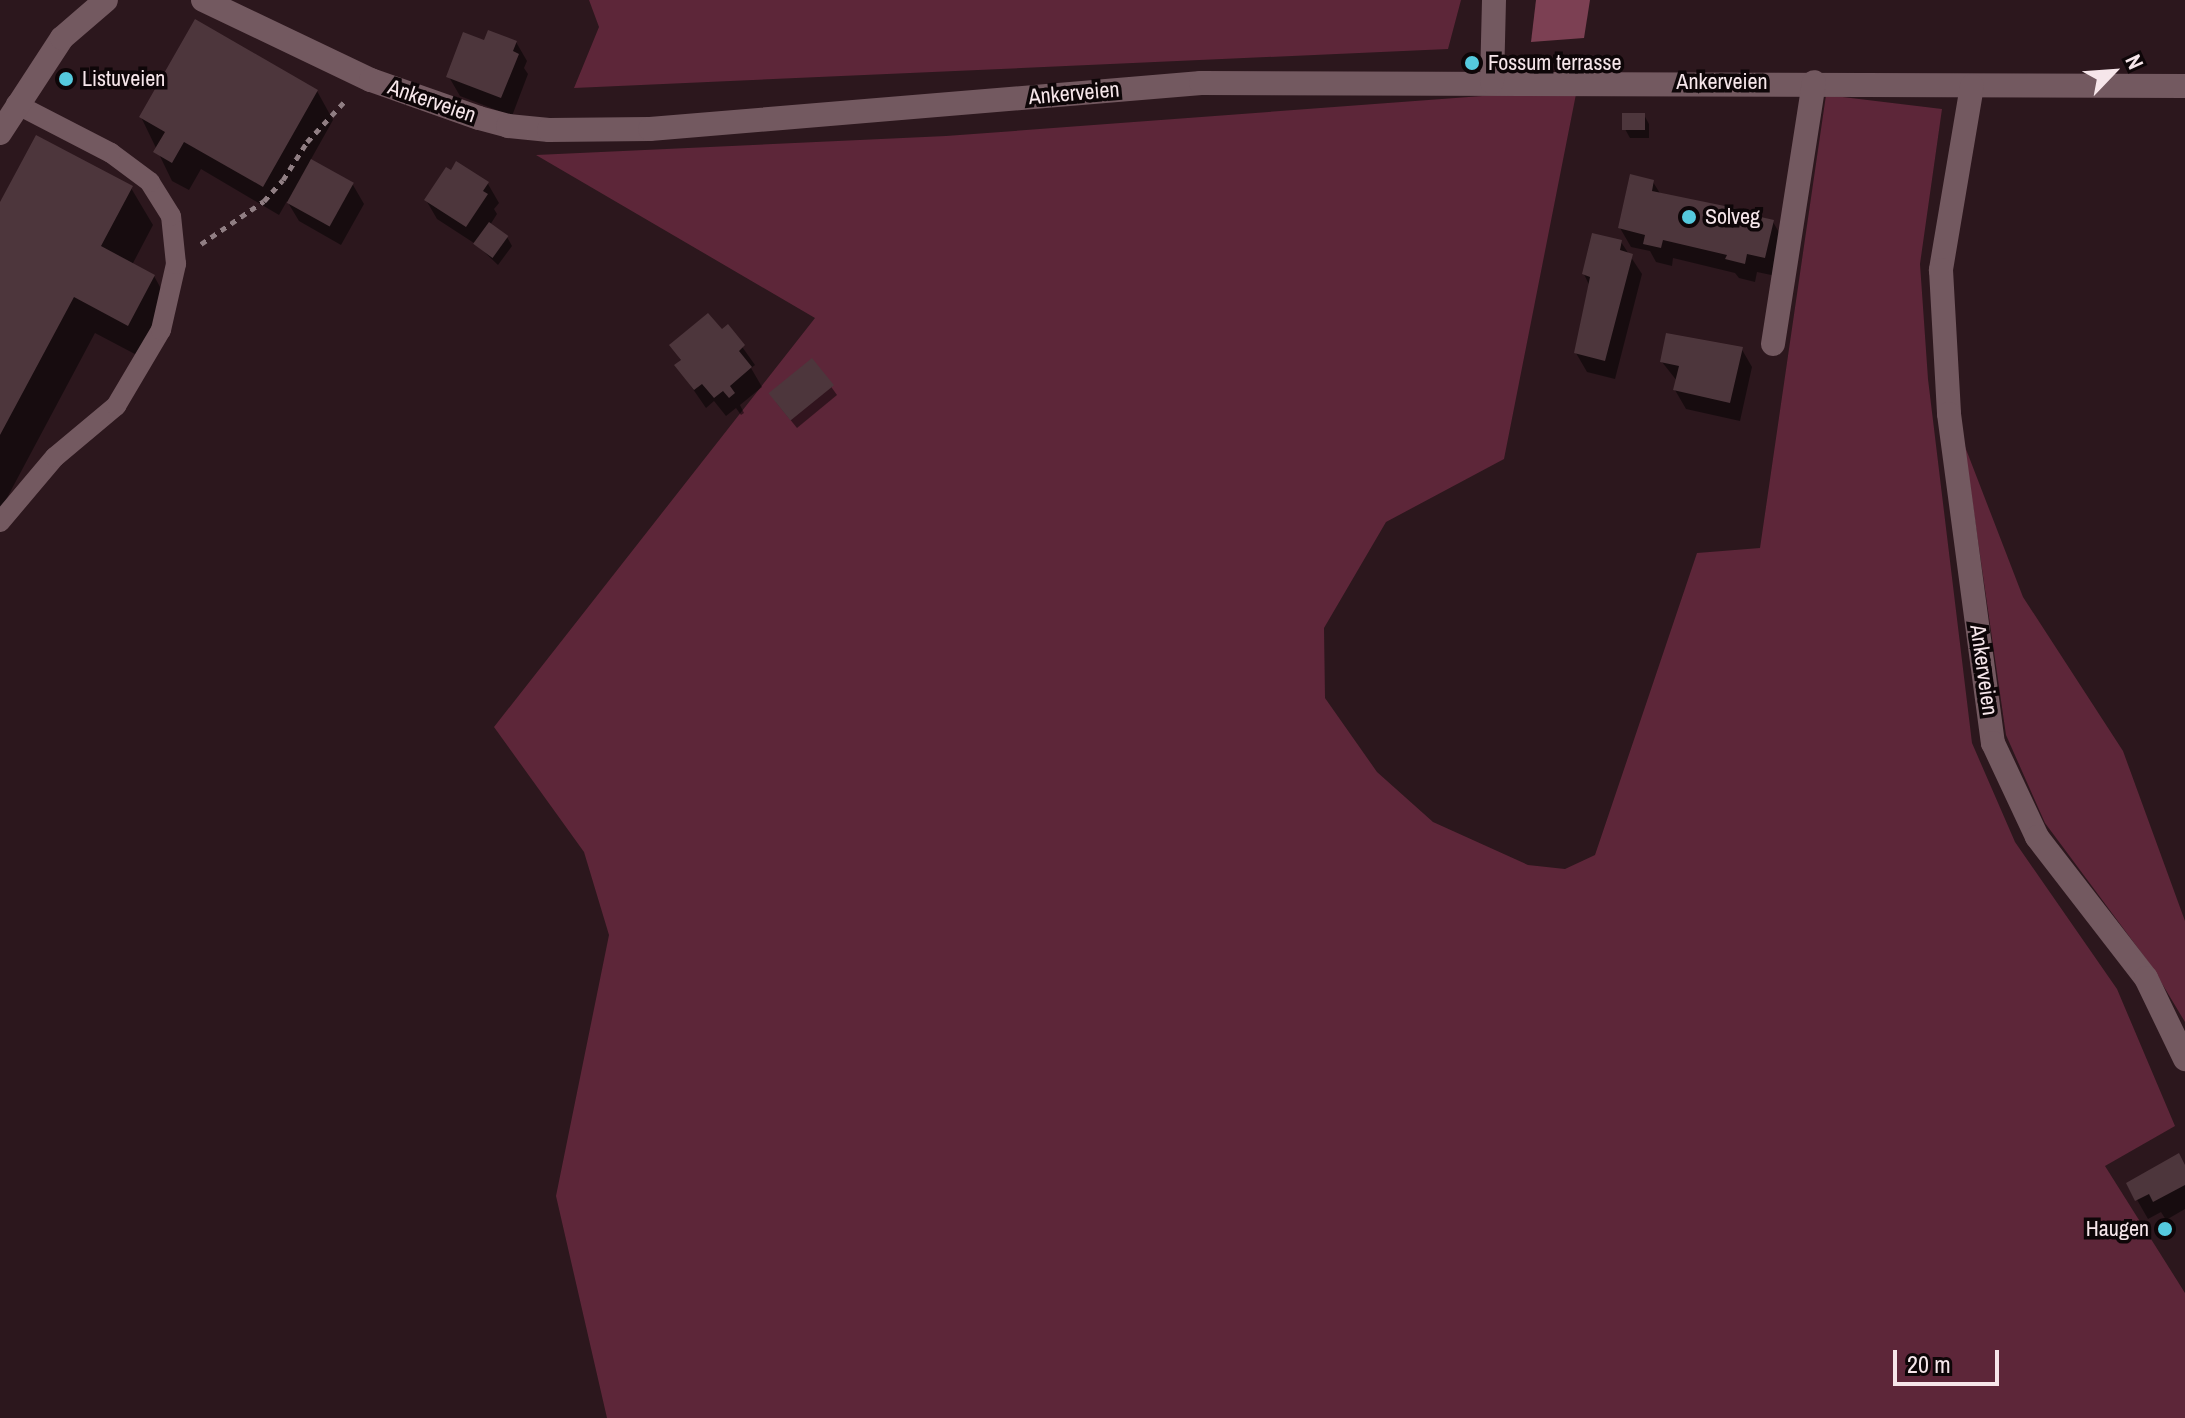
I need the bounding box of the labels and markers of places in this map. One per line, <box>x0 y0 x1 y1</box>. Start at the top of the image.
place label: Fossum terrasse <box>1488 50 1621 76</box>
marker: Fossum terrasse <box>1463 54 1481 72</box>
place label: Listuveien <box>82 66 165 92</box>
marker: Listuveien <box>57 70 75 88</box>
place label: Solveg <box>1705 204 1760 230</box>
marker: Solveg <box>1680 208 1698 226</box>
place label: Haugen <box>2086 1216 2149 1242</box>
marker: Haugen <box>2156 1220 2174 1238</box>

